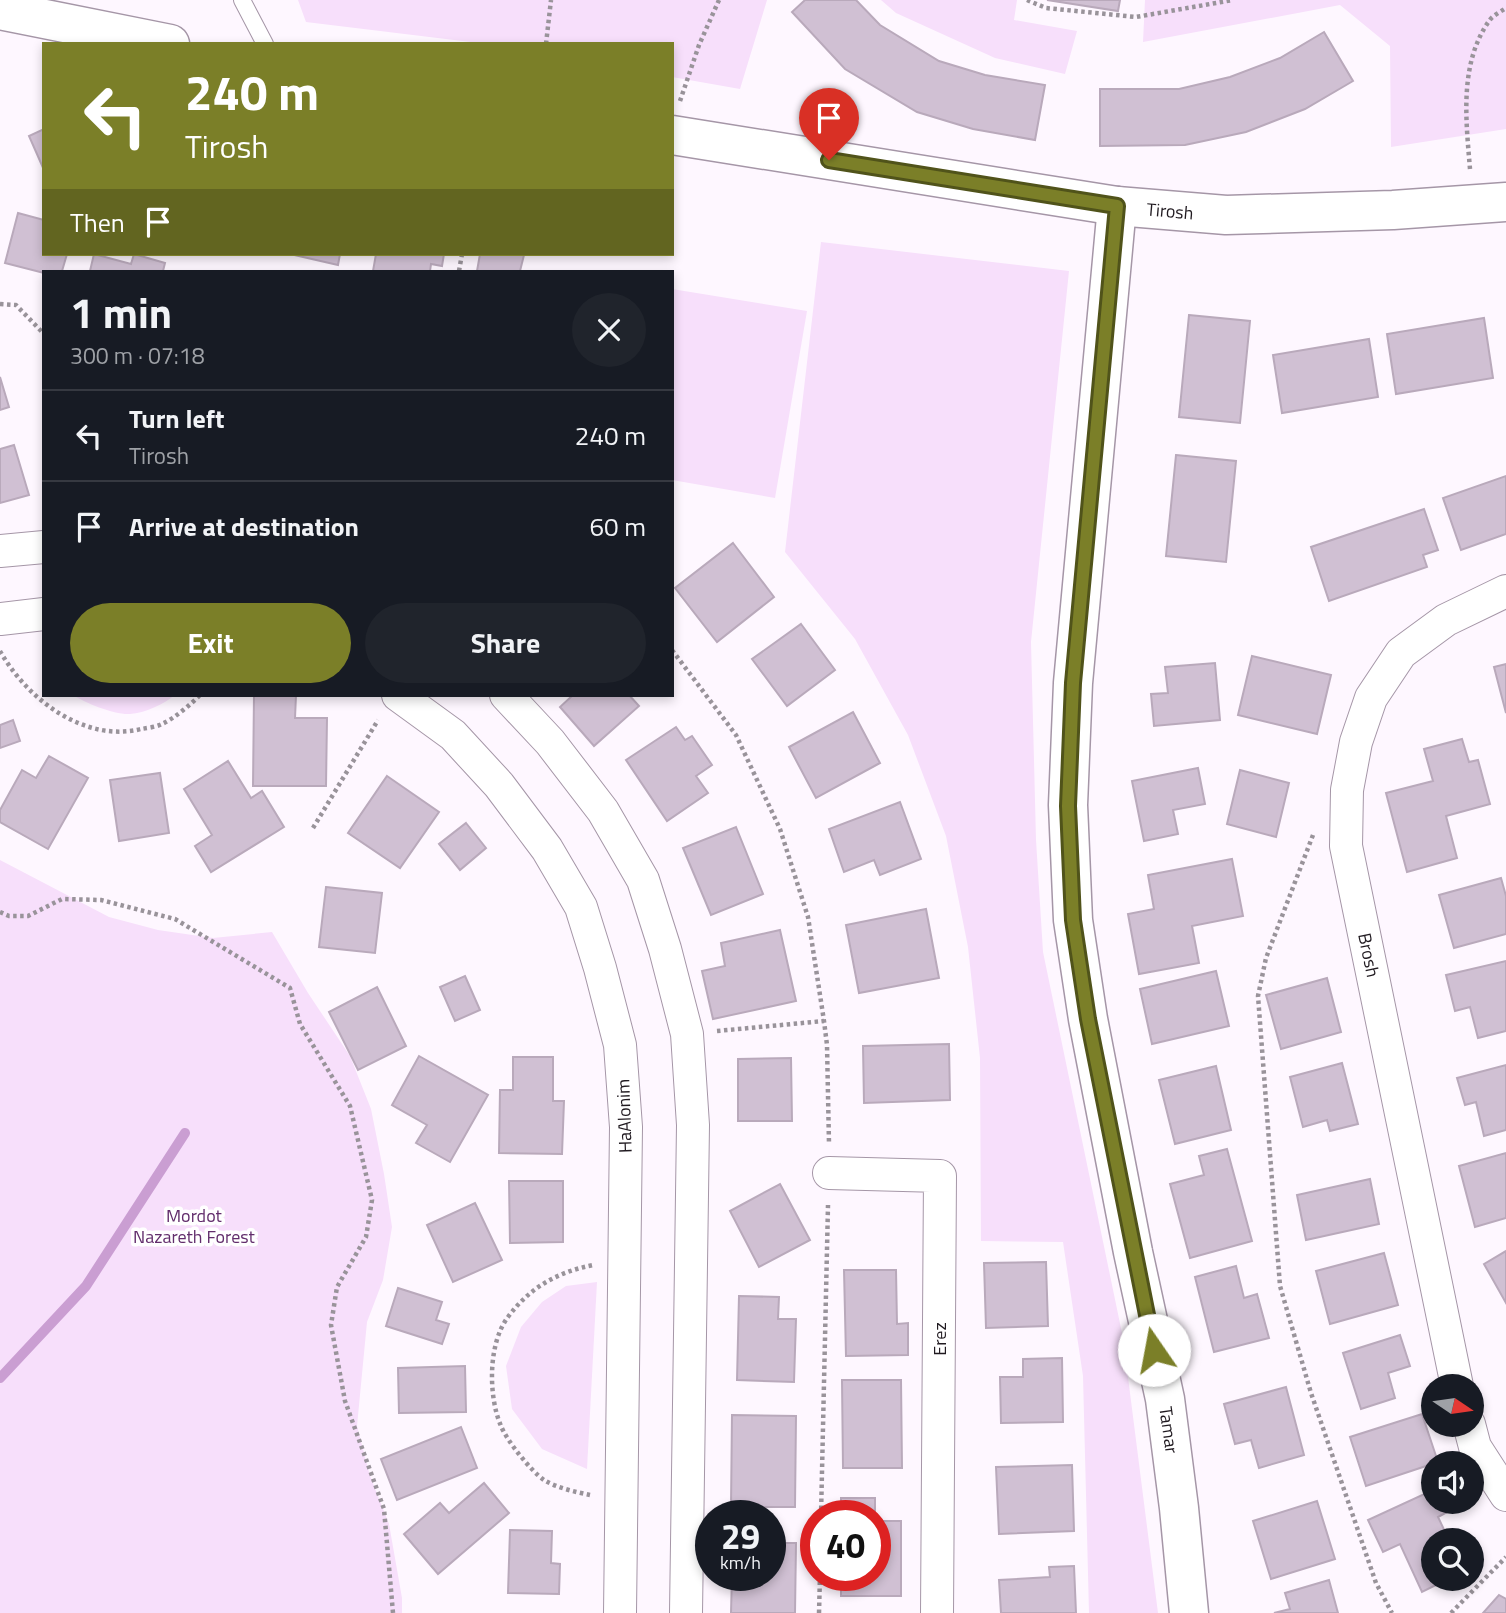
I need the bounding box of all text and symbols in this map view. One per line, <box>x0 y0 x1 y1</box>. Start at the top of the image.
text: 240 m <box>185 54 319 129</box>
icon: left <box>70 70 161 161</box>
pin <box>799 88 859 160</box>
icon: arrive <box>810 99 848 137</box>
text: Tirosh <box>185 122 269 170</box>
street label: Tirosh <box>1145 196 1195 226</box>
text: Then <box>70 203 125 242</box>
icon: arrive <box>139 203 177 241</box>
text: 1 min <box>70 280 172 344</box>
button: close <box>572 293 646 367</box>
text: 300 m · 07:18 <box>70 338 205 373</box>
text: Turn left <box>129 399 224 438</box>
text: 240 m <box>575 416 646 455</box>
icon: left <box>70 417 108 455</box>
text: Tirosh <box>129 438 189 473</box>
text: Arrive at destination <box>129 507 359 546</box>
text: 60 m <box>589 507 646 546</box>
icon: arrive <box>70 508 108 546</box>
button: Exit <box>70 603 351 683</box>
button: Share <box>365 603 646 683</box>
street label: Brosh <box>1351 930 1387 980</box>
street label: HaAlonim <box>609 1078 639 1154</box>
park label: Mordot Nazareth Forest <box>133 1202 256 1250</box>
position arrow <box>1117 1313 1191 1387</box>
street label: Erez <box>926 1322 953 1356</box>
north arrow <box>1421 1374 1484 1437</box>
map controls <box>1421 1374 1484 1591</box>
street label: Tamar <box>1152 1405 1186 1455</box>
button: sound <box>1421 1451 1484 1514</box>
speed limit sign: 40 <box>800 1500 891 1591</box>
text: 29 <box>721 1509 760 1563</box>
button: search <box>1421 1528 1484 1591</box>
text: km/h <box>720 1549 761 1576</box>

